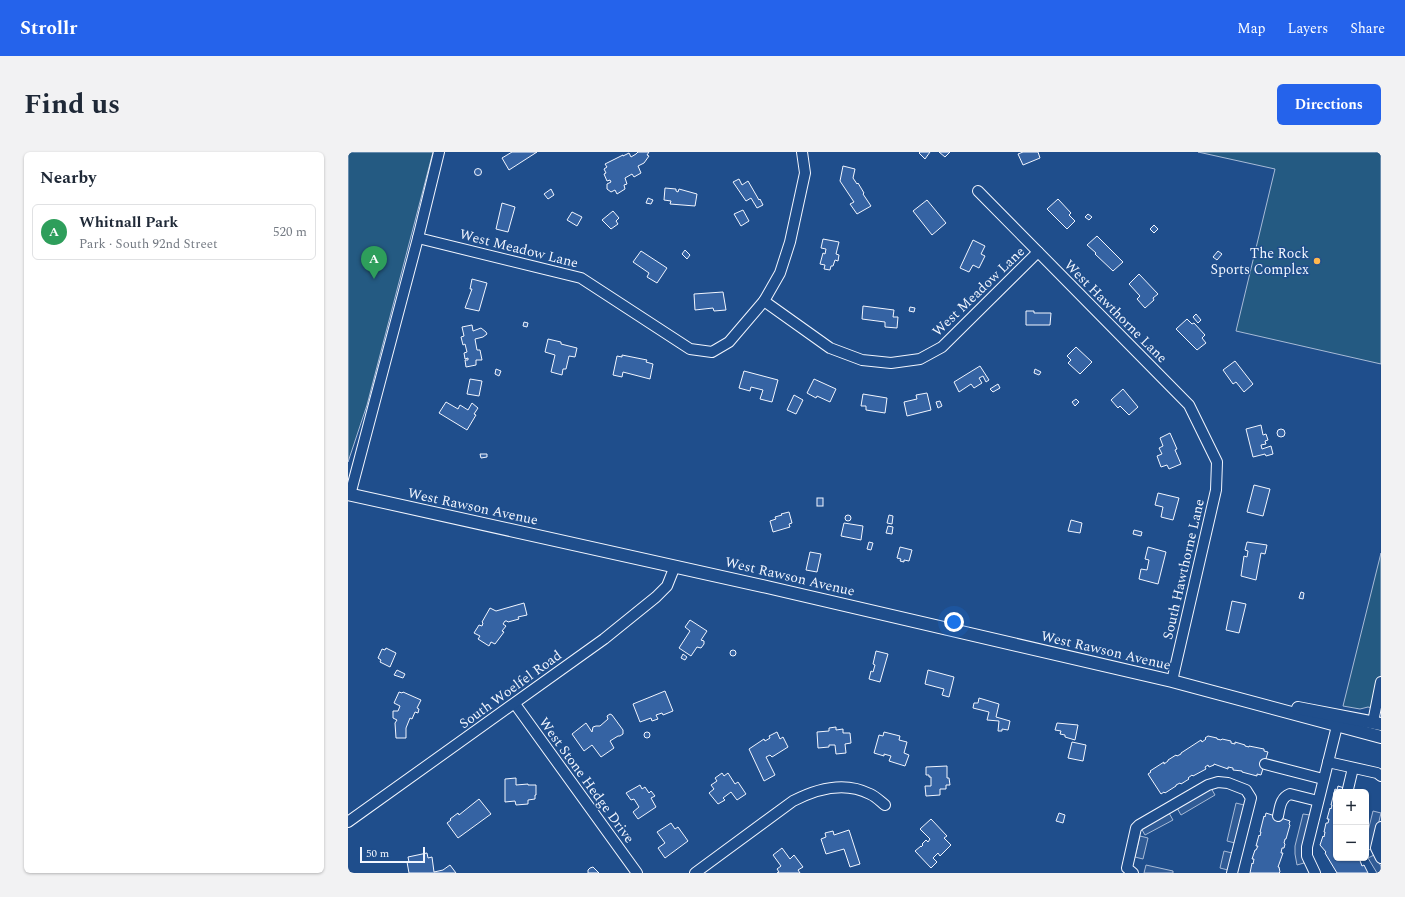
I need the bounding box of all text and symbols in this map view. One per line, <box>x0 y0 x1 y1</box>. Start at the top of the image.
text: Strollr <box>20 14 77 43</box>
text: Map <box>1237 18 1266 39</box>
text: Layers <box>1288 18 1328 39</box>
text: Share <box>1350 18 1385 39</box>
text: Find us <box>24 83 120 126</box>
button: Directions <box>1277 84 1381 125</box>
text: Nearby <box>40 165 96 191</box>
text: Whitnall Park <box>79 211 178 234</box>
text: A <box>49 222 59 242</box>
text: 520 m <box>273 222 307 242</box>
street label: West Meadow Lane <box>457 224 581 273</box>
text: Park · South 92nd Street <box>79 234 218 254</box>
street label: West Meadow Lane <box>927 241 1030 341</box>
place label: The Rock Sports Complex <box>1211 243 1309 280</box>
pin: A <box>361 246 387 279</box>
street label: West Hawthorne Lane <box>1059 255 1172 368</box>
marker: The Rock Sports Complex <box>1312 256 1322 266</box>
street label: West Rawson Avenue <box>406 482 540 531</box>
street label: South Hawthorne Lane <box>1157 497 1210 641</box>
street label: West Rawson Avenue <box>723 551 857 602</box>
your location <box>944 612 964 632</box>
street label: West Rawson Avenue <box>1039 625 1173 676</box>
street label: South Woelfel Road <box>455 645 566 734</box>
street label: West Stone Hedge Drive <box>534 713 640 848</box>
map controls <box>1333 789 1369 861</box>
button: + <box>1333 789 1369 825</box>
button: − <box>1333 825 1369 861</box>
scale bar <box>360 845 425 864</box>
text: 50 m <box>366 845 389 862</box>

